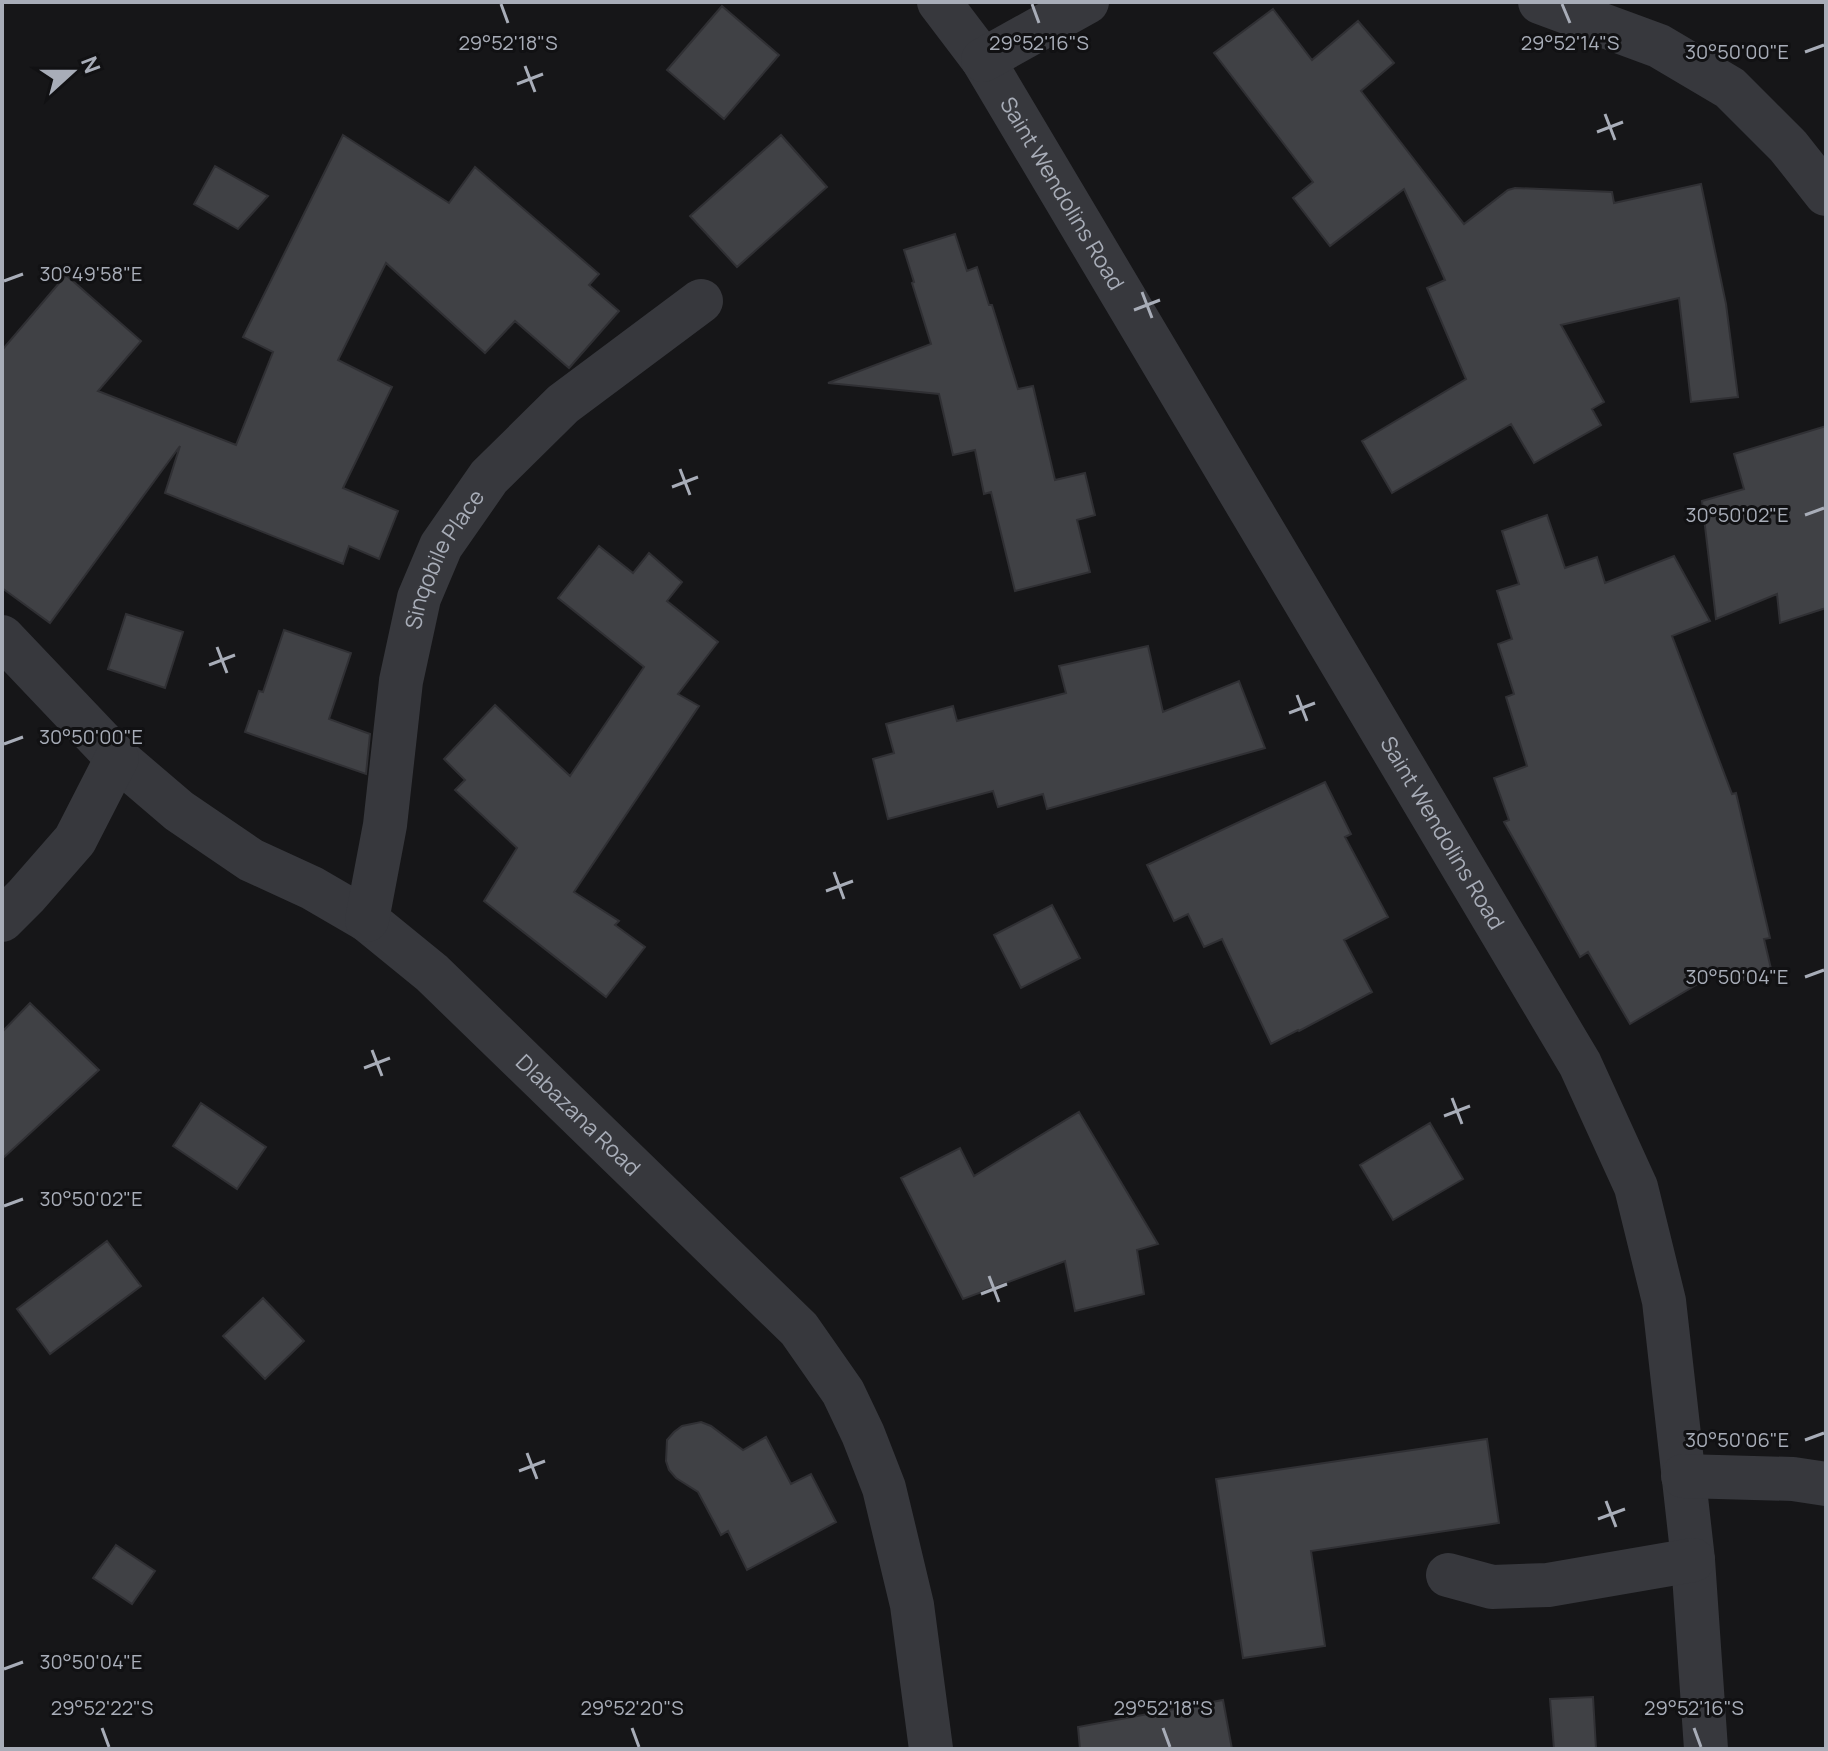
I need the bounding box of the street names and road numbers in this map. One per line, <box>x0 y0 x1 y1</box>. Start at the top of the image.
street label: Saint Wendolins Road <box>993 91 1131 295</box>
street label: Sinqobile Place <box>398 483 491 632</box>
street label: Saint Wendolins Road <box>1374 731 1512 935</box>
street label: Dlabazana Road <box>509 1048 647 1182</box>

